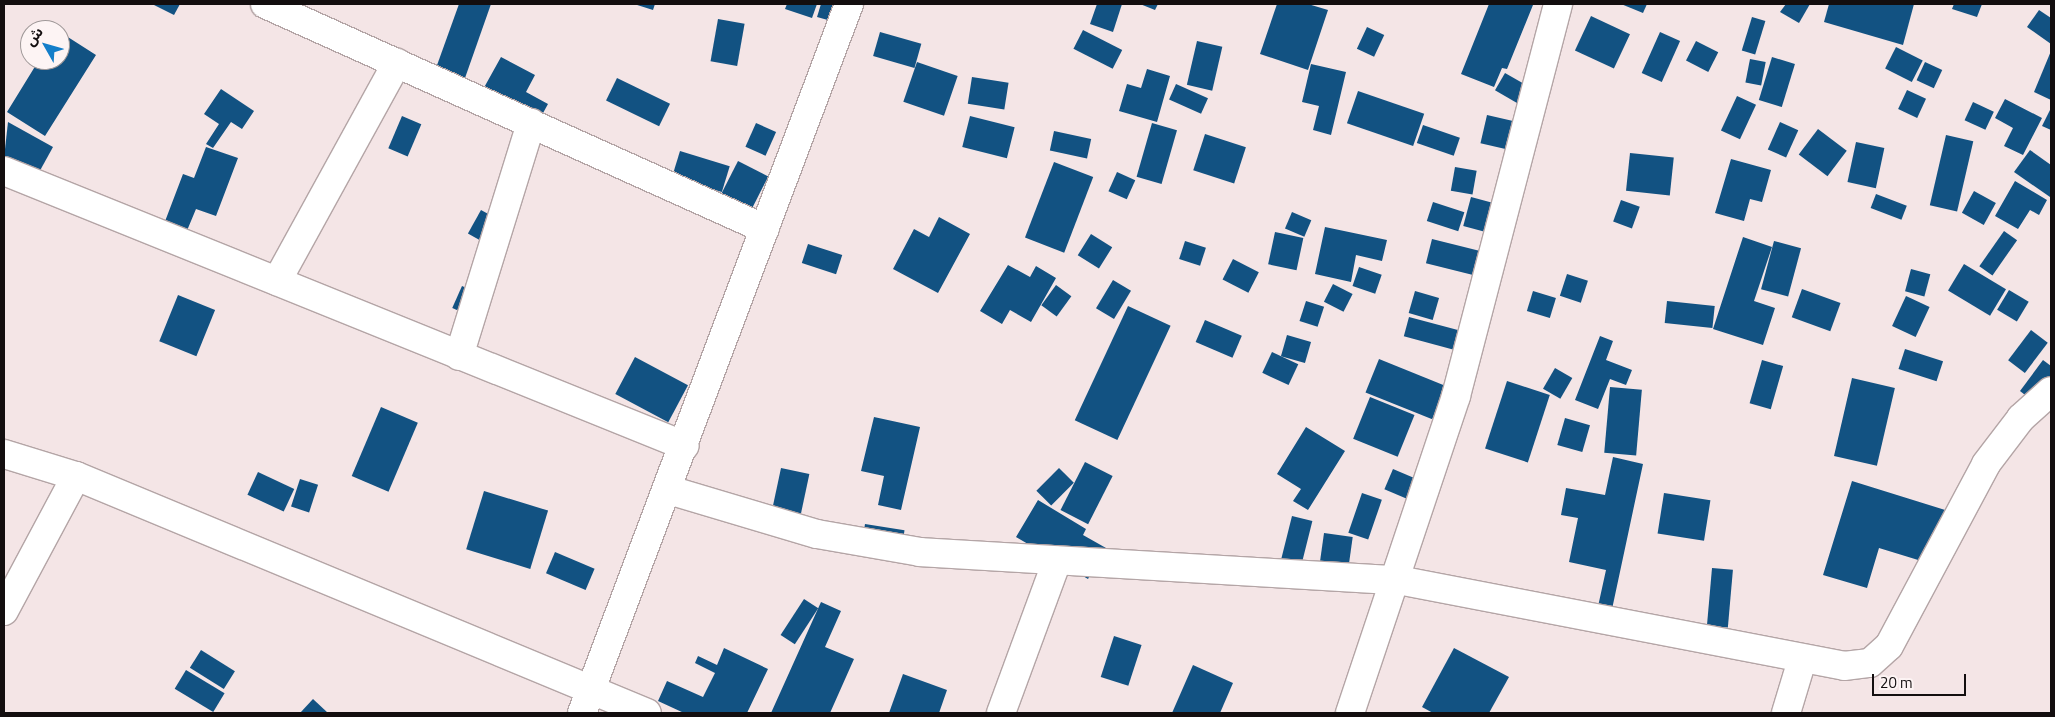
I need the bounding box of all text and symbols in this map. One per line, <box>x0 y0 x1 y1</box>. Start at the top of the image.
north arrow <box>20 20 70 70</box>
text: ش <box>19 22 48 50</box>
scale bar <box>1875 664 1969 696</box>
text: 20 m <box>1880 671 1913 694</box>

